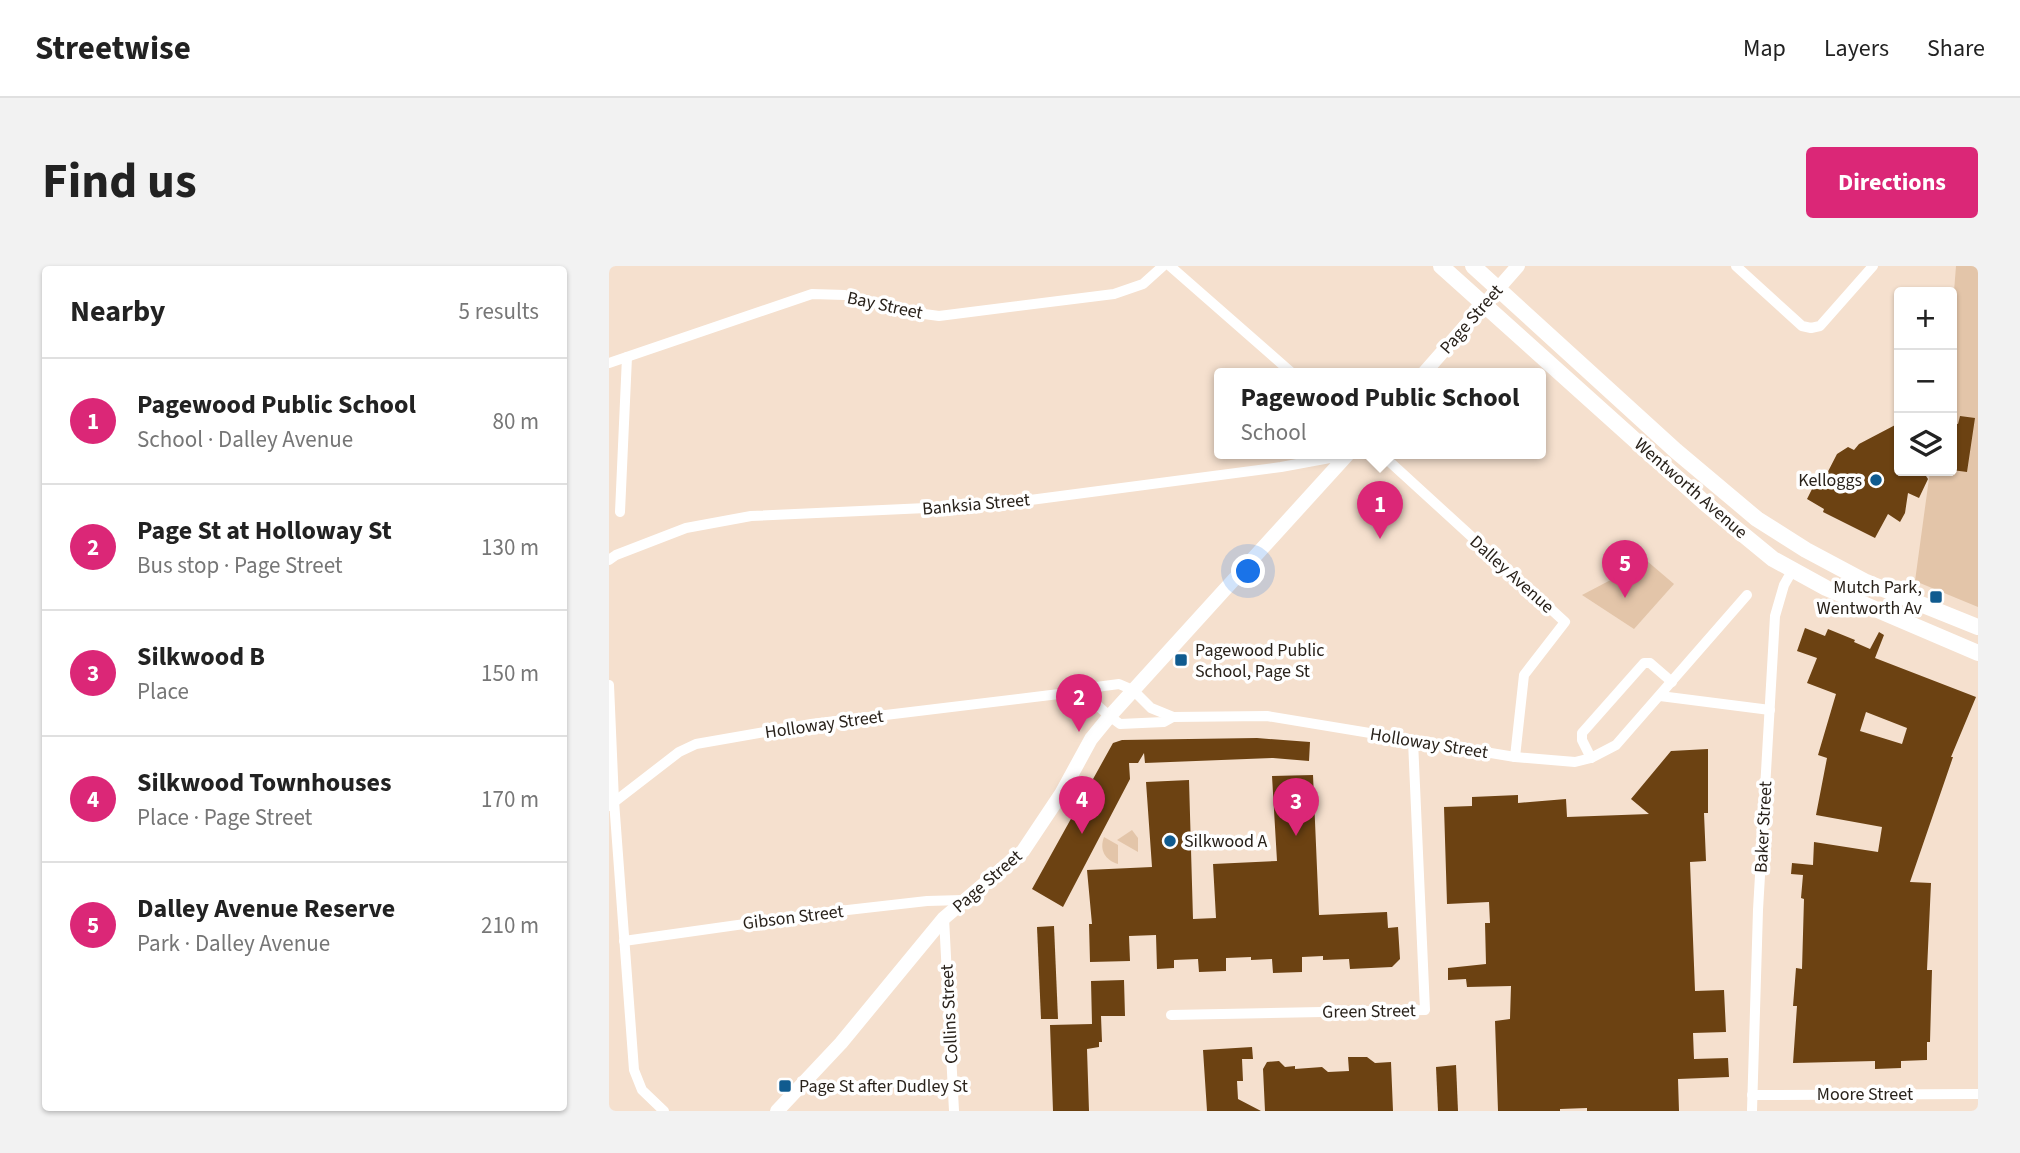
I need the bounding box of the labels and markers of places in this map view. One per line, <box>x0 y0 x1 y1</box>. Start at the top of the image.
place label: Kelloggs <box>1798 468 1862 493</box>
marker: Kelloggs <box>1868 472 1884 488</box>
pin: 1 <box>1357 481 1403 539</box>
pin: 5 <box>1602 540 1648 598</box>
place label: Mutch Park, Wentworth Av <box>1817 575 1923 621</box>
marker: Mutch Park, Wentworth Av <box>1928 589 1944 605</box>
place label: Pagewood Public School, Page St <box>1195 638 1324 684</box>
marker: Pagewood Public School, Page St <box>1173 652 1189 668</box>
pin: 2 <box>1056 674 1102 732</box>
pin: 4 <box>1059 776 1105 834</box>
pin: 3 <box>1273 778 1319 836</box>
place label: Silkwood A <box>1184 829 1268 854</box>
marker: Silkwood A <box>1162 833 1178 849</box>
place label: Page St after Dudley St <box>799 1074 968 1099</box>
marker: Page St after Dudley St <box>777 1078 793 1094</box>

